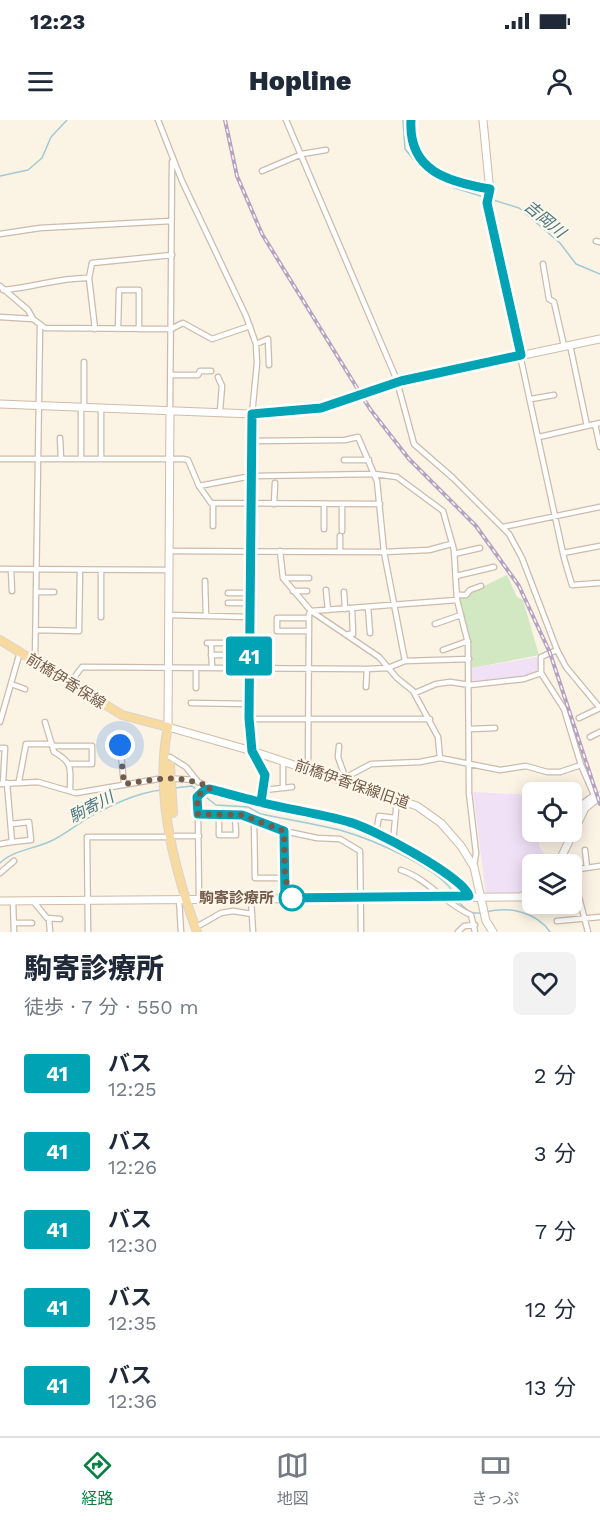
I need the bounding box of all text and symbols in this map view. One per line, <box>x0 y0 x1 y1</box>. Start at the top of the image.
text: 12:23 <box>30 9 85 34</box>
icon: menu <box>24 65 57 98</box>
text: Hopline <box>249 65 351 97</box>
icon: person <box>543 65 576 98</box>
water label: 吉岡川 <box>521 196 571 243</box>
line badge: 41 <box>222 636 276 676</box>
text: 41 <box>238 644 260 669</box>
street label: 前橋伊香保線 <box>23 650 109 712</box>
your location <box>105 730 135 760</box>
street label: 前橋伊香保線旧道 <box>292 756 412 812</box>
map controls <box>522 782 582 914</box>
button: locate <box>522 782 582 842</box>
water label: 駒寄川 <box>65 786 118 827</box>
button: layers <box>522 854 582 914</box>
marker: 駒寄診療所 <box>279 885 305 911</box>
place label: 駒寄診療所 <box>199 889 274 907</box>
text: 駒寄診療所 <box>24 952 164 985</box>
button: heart <box>513 952 576 1015</box>
text: 徒歩 · 7 分 · 550 m <box>24 995 199 1019</box>
text: バス <box>108 1051 152 1076</box>
text: 41 <box>46 1061 68 1086</box>
text: 2 分 <box>534 1063 576 1088</box>
text: 12:25 <box>108 1077 157 1101</box>
text: バス <box>108 1129 152 1154</box>
text: 41 <box>46 1139 68 1164</box>
text: 3 分 <box>534 1141 576 1166</box>
text: 12:26 <box>108 1155 157 1179</box>
text: バス <box>108 1207 152 1232</box>
text: 41 <box>46 1217 68 1242</box>
text: 7 分 <box>535 1219 576 1244</box>
text: 12:30 <box>108 1233 157 1257</box>
text: バス <box>108 1285 152 1310</box>
text: 41 <box>46 1295 68 1320</box>
text: 12 分 <box>525 1297 576 1322</box>
text: 12:35 <box>108 1311 157 1335</box>
text: バス <box>108 1363 152 1388</box>
text: 41 <box>46 1373 68 1398</box>
text: 13 分 <box>525 1375 576 1400</box>
text: 12:36 <box>108 1389 157 1413</box>
tab: 経路 <box>81 1449 114 1509</box>
tab: 地図 <box>276 1449 309 1509</box>
tab: きっぷ <box>472 1449 519 1509</box>

